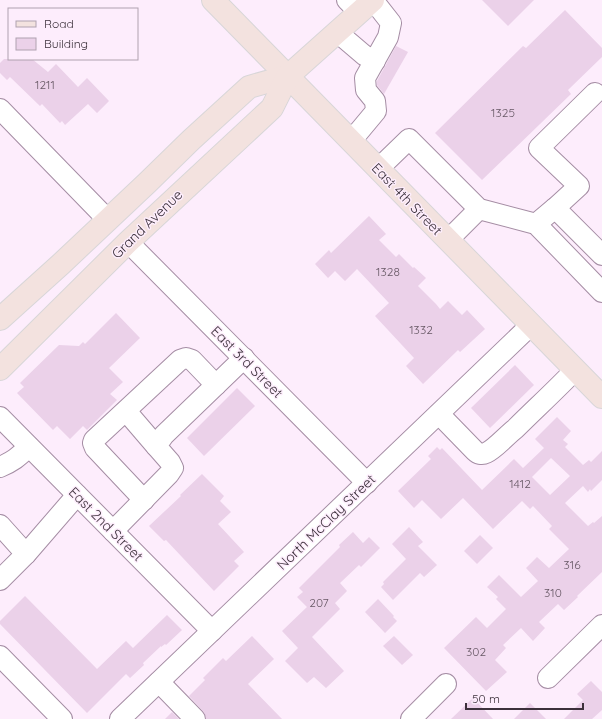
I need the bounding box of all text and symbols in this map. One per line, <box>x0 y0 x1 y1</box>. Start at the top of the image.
legend <box>8 8 138 60</box>
text: Road <box>44 16 74 31</box>
text: Building <box>44 36 88 51</box>
house number: 1211 <box>35 77 55 92</box>
house number: 1325 <box>491 105 515 120</box>
street label: East 4th Street <box>368 159 446 239</box>
street label: Grand Avenue <box>108 186 186 262</box>
house number: 1328 <box>376 264 400 279</box>
street label: East 3rd Street <box>207 322 287 402</box>
house number: 1332 <box>409 322 433 337</box>
street label: North McClay Street <box>273 470 379 574</box>
house number: 1412 <box>509 476 531 491</box>
street label: East 2nd Street <box>65 483 147 565</box>
house number: 316 <box>563 557 581 572</box>
house number: 310 <box>544 585 562 600</box>
house number: 207 <box>309 595 329 610</box>
house number: 302 <box>466 644 486 659</box>
scale bar <box>466 685 583 711</box>
text: 50 m <box>472 691 500 706</box>

